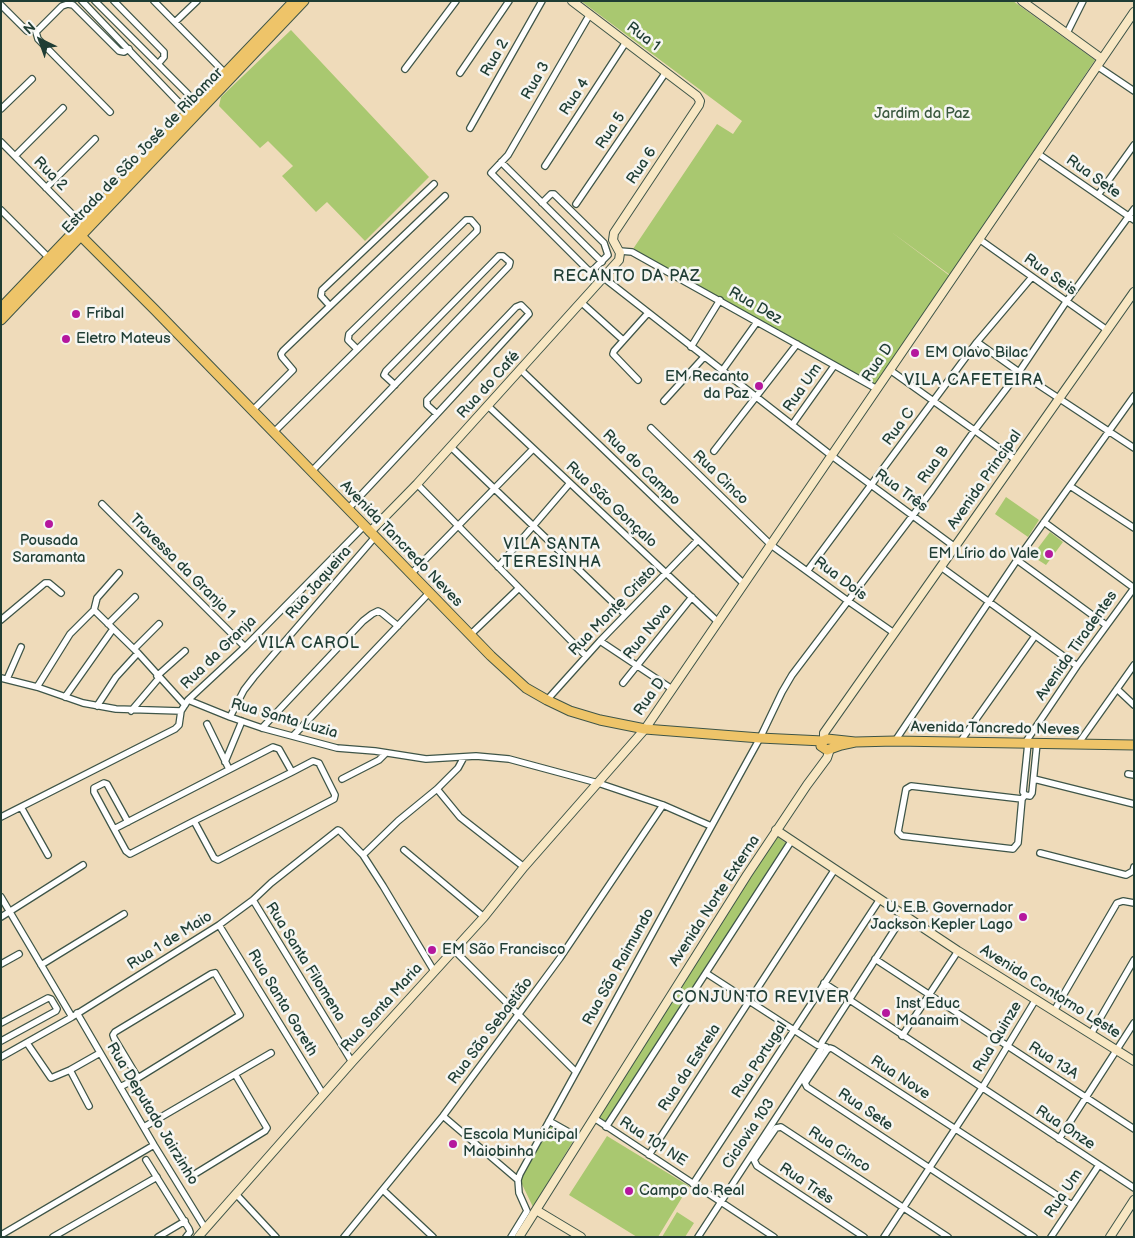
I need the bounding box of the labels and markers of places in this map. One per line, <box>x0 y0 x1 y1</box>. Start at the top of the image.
place label: Fribal <box>86 305 124 323</box>
marker: Fribal <box>70 308 82 320</box>
place label: Eletro Mateus <box>76 330 171 348</box>
marker: Eletro Mateus <box>60 333 72 345</box>
place label: EM Olavo Bilac <box>925 344 1028 362</box>
marker: EM Olavo Bilac <box>909 347 921 359</box>
place label: EM Recanto da Paz <box>665 368 749 403</box>
marker: EM Recanto da Paz <box>753 380 765 392</box>
marker: Pousada Saramanta <box>43 518 55 530</box>
place label: Pousada Saramanta <box>12 532 86 567</box>
place label: EM Lírio do Vale <box>929 545 1039 563</box>
marker: EM Lírio do Vale <box>1043 548 1055 560</box>
place label: U. E.B. Governador Jackson Kepler Lago <box>871 899 1013 934</box>
marker: U. E.B. Governador Jackson Kepler Lago <box>1017 911 1029 923</box>
place label: EM São Francisco <box>442 941 566 959</box>
marker: EM São Francisco <box>426 944 438 956</box>
place label: Inst Educ Maanaim <box>896 995 960 1030</box>
marker: Inst Educ Maanaim <box>880 1007 892 1019</box>
place label: Escola Municipal Maiobinha <box>463 1126 578 1161</box>
marker: Escola Municipal Maiobinha <box>447 1138 459 1150</box>
place label: Campo do Real <box>639 1182 744 1200</box>
marker: Campo do Real <box>623 1185 635 1197</box>

